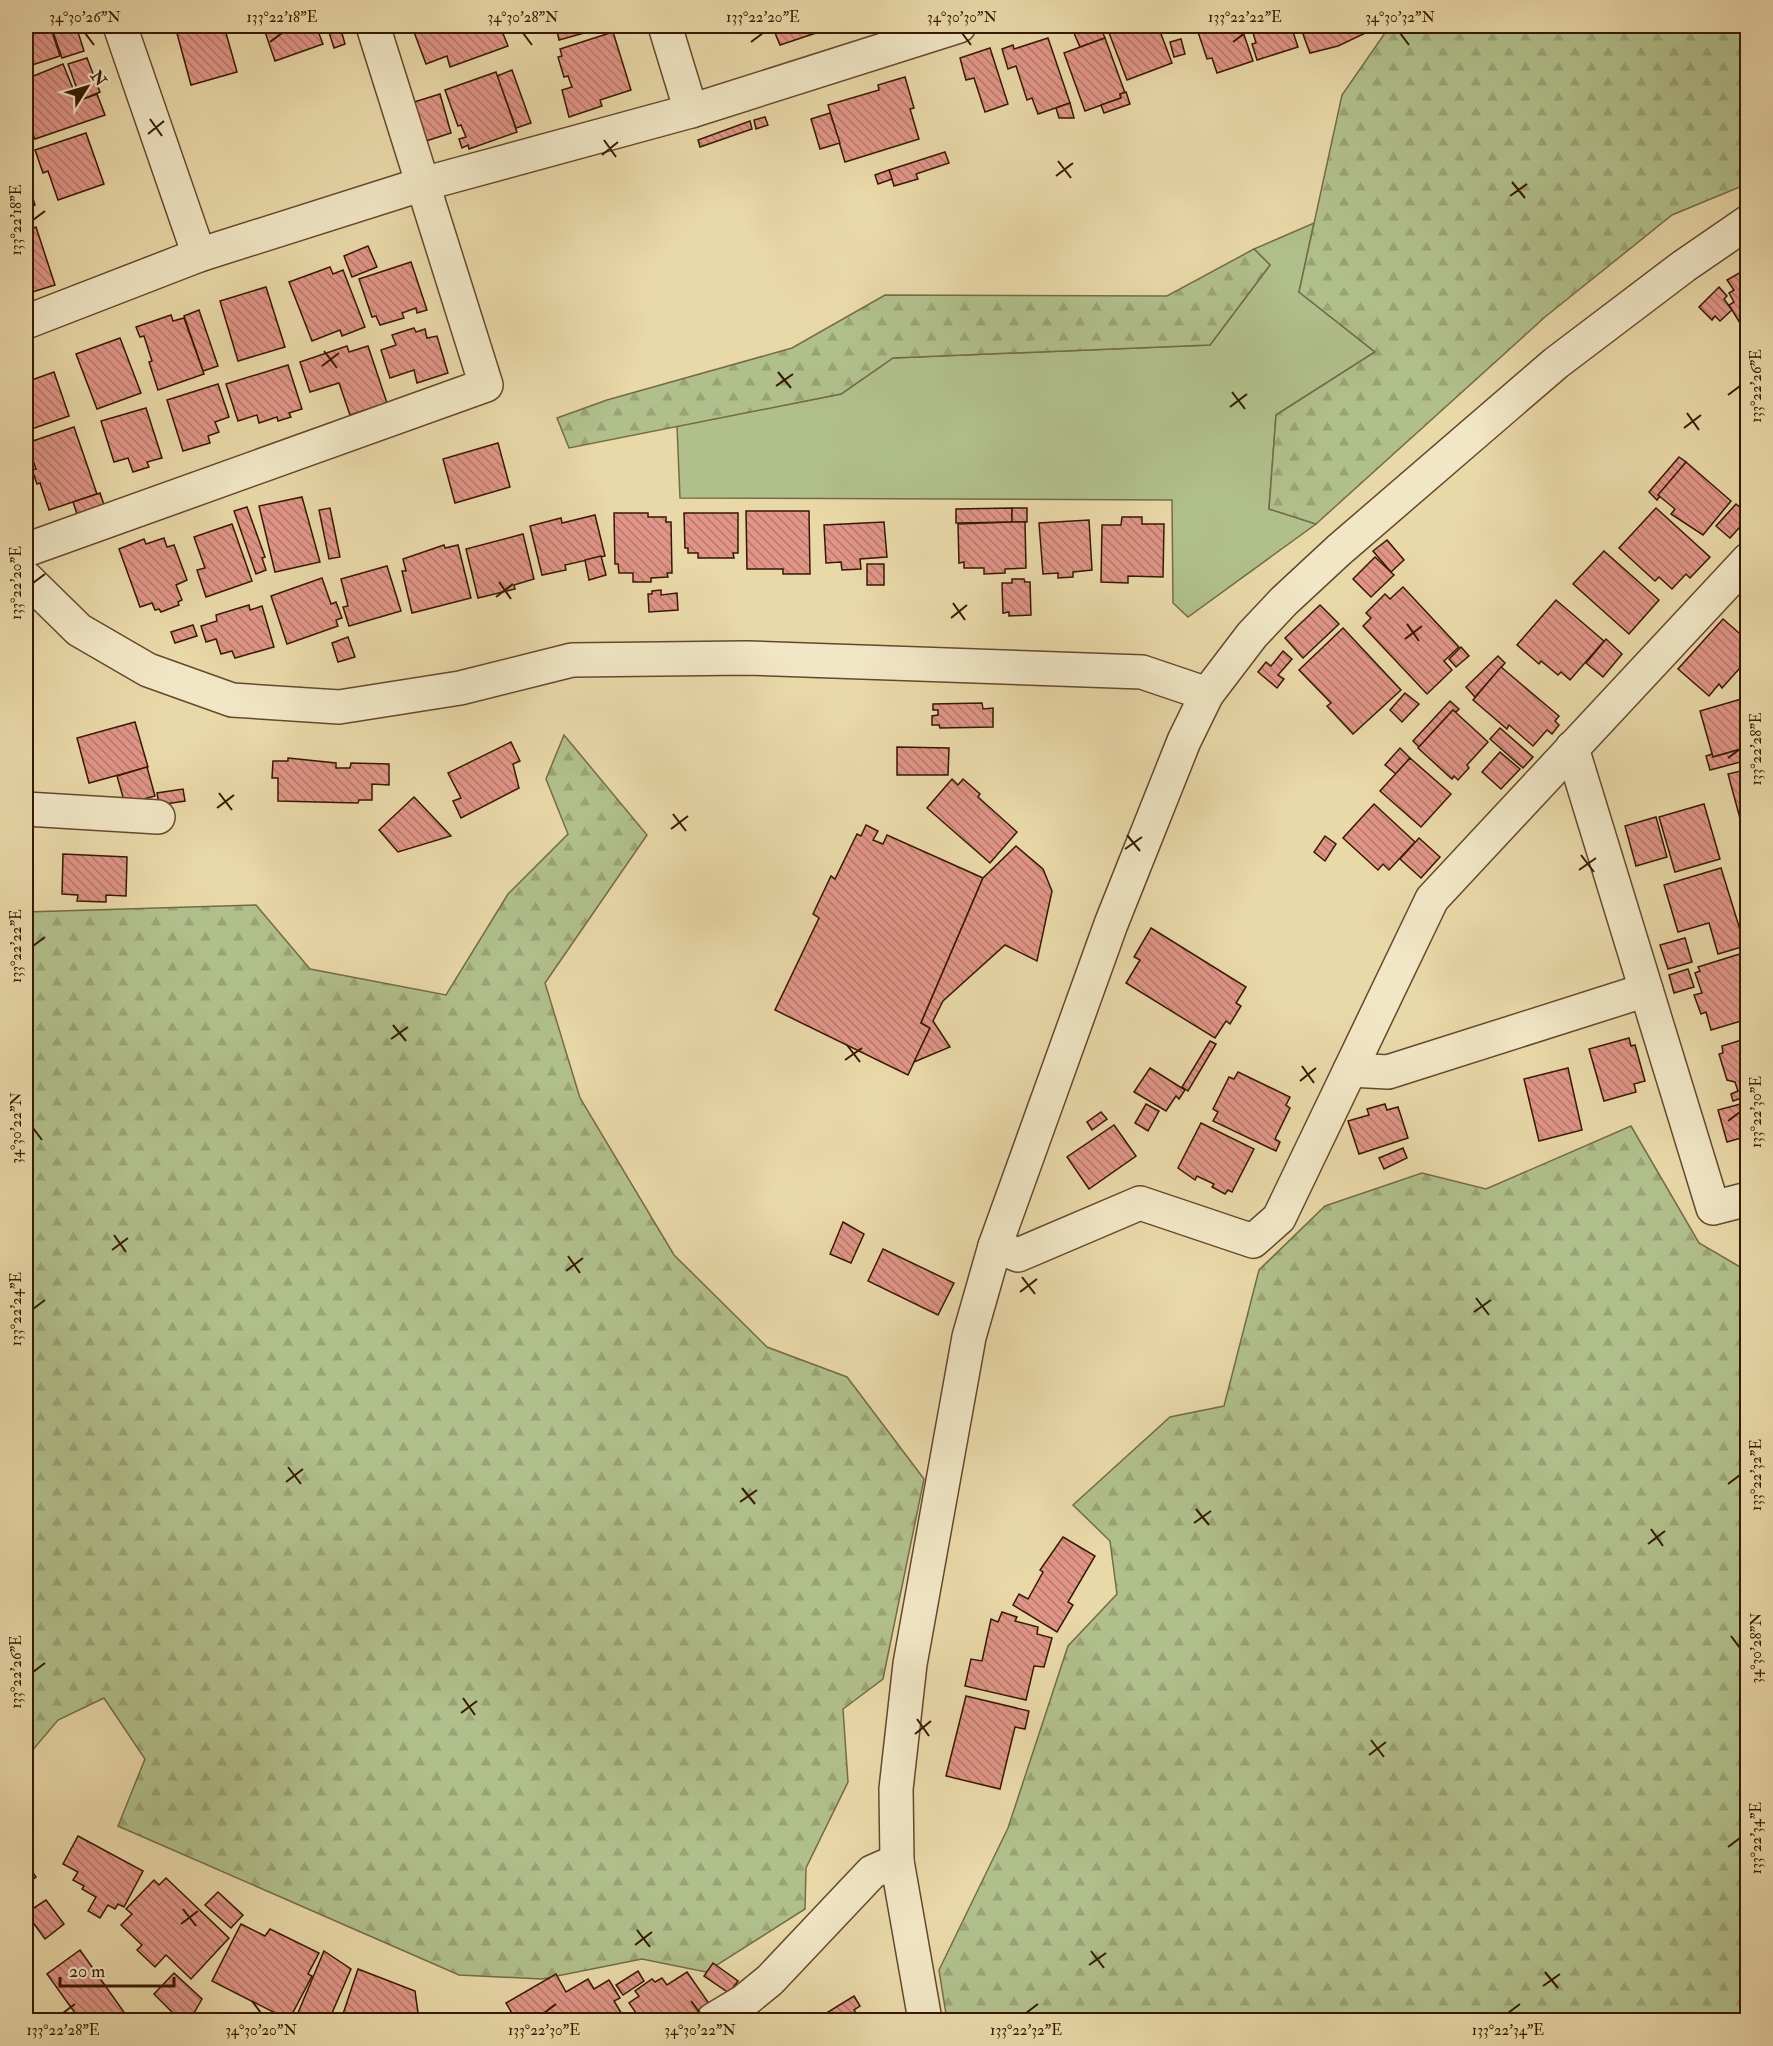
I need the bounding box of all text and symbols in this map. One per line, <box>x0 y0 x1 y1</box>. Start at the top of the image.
text: 34°30'26"N <box>49 8 121 27</box>
text: 133°22'18"E <box>247 8 318 27</box>
text: 34°30'28"N <box>487 8 559 27</box>
text: 133°22'20"E <box>726 8 800 27</box>
text: 34°30'30"N <box>927 8 997 27</box>
text: 133°22'22"E <box>1208 8 1282 27</box>
text: 34°30'32"N <box>1365 8 1435 27</box>
north arrow <box>57 57 117 117</box>
text: N <box>85 66 111 91</box>
text: 133°22'18"E <box>7 184 26 255</box>
text: 133°22'26"E <box>1747 349 1766 423</box>
text: 133°22'20"E <box>7 546 26 620</box>
text: 133°22'28"E <box>1747 712 1766 786</box>
text: 133°22'22"E <box>7 909 26 983</box>
text: 133°22'30"E <box>1747 1076 1766 1148</box>
text: 34°30'22"N <box>7 1092 26 1164</box>
text: 133°22'24"E <box>7 1272 26 1346</box>
text: 133°22'32"E <box>1747 1439 1766 1511</box>
text: 34°30'28"N <box>1747 1612 1766 1684</box>
text: 133°22'26"E <box>7 1635 26 1709</box>
text: 133°22'34"E <box>1747 1802 1766 1874</box>
scale bar <box>60 1950 174 1988</box>
text: 20 m <box>69 1960 105 1983</box>
text: 133°22'28"E <box>26 2021 100 2040</box>
text: 34°30'20"N <box>225 2021 297 2040</box>
text: 133°22'30"E <box>508 2021 580 2040</box>
text: 34°30'22"N <box>664 2021 736 2040</box>
text: 133°22'32"E <box>990 2021 1062 2040</box>
text: 133°22'34"E <box>1472 2021 1544 2040</box>

